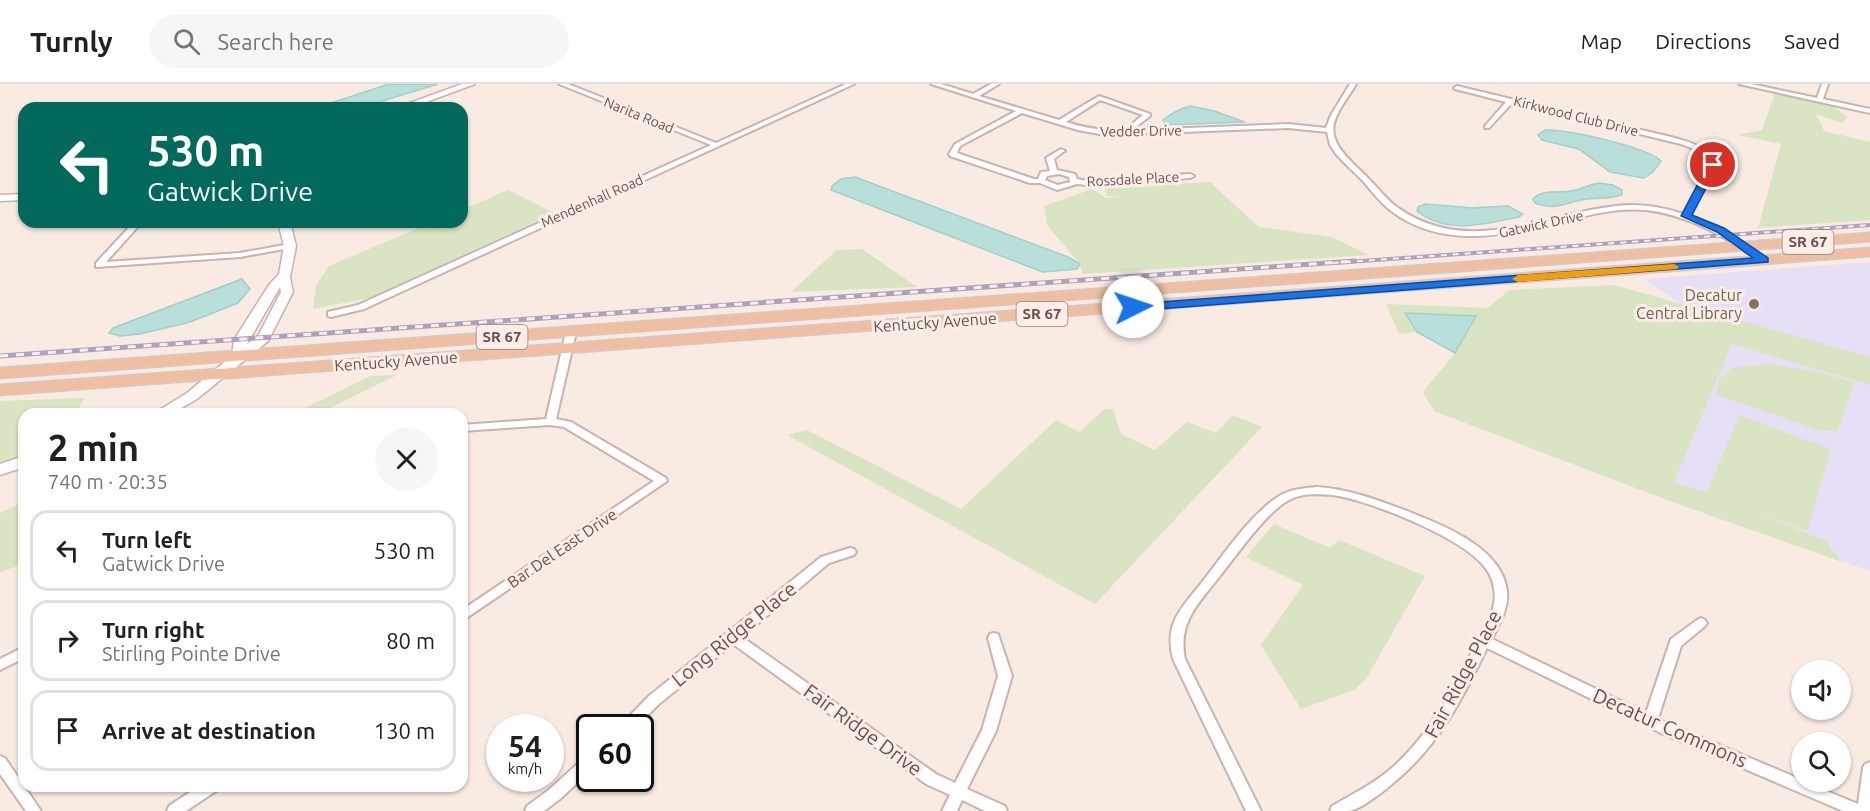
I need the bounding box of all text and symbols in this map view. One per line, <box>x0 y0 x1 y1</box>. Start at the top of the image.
search box <box>149 14 569 68</box>
icon: search <box>170 25 203 58</box>
text: Turnly <box>30 26 113 57</box>
text: Search here <box>218 29 334 54</box>
text: Map <box>1581 29 1622 53</box>
text: Directions <box>1655 29 1751 53</box>
text: Saved <box>1784 29 1840 53</box>
street label: Kirkwood Club Drive <box>1512 93 1640 139</box>
street label: Narita Road <box>602 94 676 136</box>
street label: Vedder Drive <box>1100 122 1182 140</box>
icon: left <box>48 126 126 204</box>
text: 530 m <box>147 127 264 174</box>
pin <box>1687 139 1738 190</box>
icon: arrive <box>1696 148 1729 181</box>
street label: Rossdale Place <box>1086 169 1180 189</box>
street label: Mendenhall Road <box>539 171 645 231</box>
text: Gatwick Drive <box>147 176 313 206</box>
street label: Gatwick Drive <box>1497 207 1585 241</box>
road number: SR 67 <box>1782 230 1834 254</box>
position arrow <box>1101 275 1165 339</box>
place label: Decatur Central Library <box>1636 286 1742 322</box>
marker: Decatur Central Library <box>1747 297 1761 311</box>
road number: SR 67 <box>1016 302 1068 326</box>
street label: Kentucky Avenue <box>873 309 997 335</box>
road number: SR 67 <box>476 325 528 349</box>
street label: Kentucky Avenue <box>334 348 458 374</box>
text: 2 min <box>48 427 139 468</box>
button: close <box>375 428 438 491</box>
text: 740 m · 20:35 <box>48 470 168 493</box>
street label: Bar Del East Drive <box>504 505 620 591</box>
text: Turn left <box>102 527 192 552</box>
icon: left <box>51 534 84 567</box>
text: 530 m <box>374 538 435 563</box>
text: Gatwick Drive <box>102 552 225 575</box>
street label: Long Ridge Place <box>667 576 801 691</box>
street label: Fair Ridge Place <box>1419 606 1506 741</box>
text: Turn right <box>102 617 204 642</box>
icon: right <box>51 624 84 657</box>
text: 80 m <box>386 628 435 653</box>
text: Stirling Pointe Drive <box>102 642 281 665</box>
map controls <box>1791 660 1851 792</box>
button: sound <box>1791 660 1851 720</box>
street label: Fair Ridge Drive <box>800 679 927 780</box>
street label: Decatur Commons <box>1590 683 1751 772</box>
icon: arrive <box>51 714 84 747</box>
speed limit sign: 60 <box>576 714 654 792</box>
text: Arrive at destination <box>102 718 316 743</box>
text: 130 m <box>374 718 435 743</box>
text: 54 <box>508 729 542 763</box>
button: search <box>1791 732 1851 792</box>
text: km/h <box>508 760 542 777</box>

